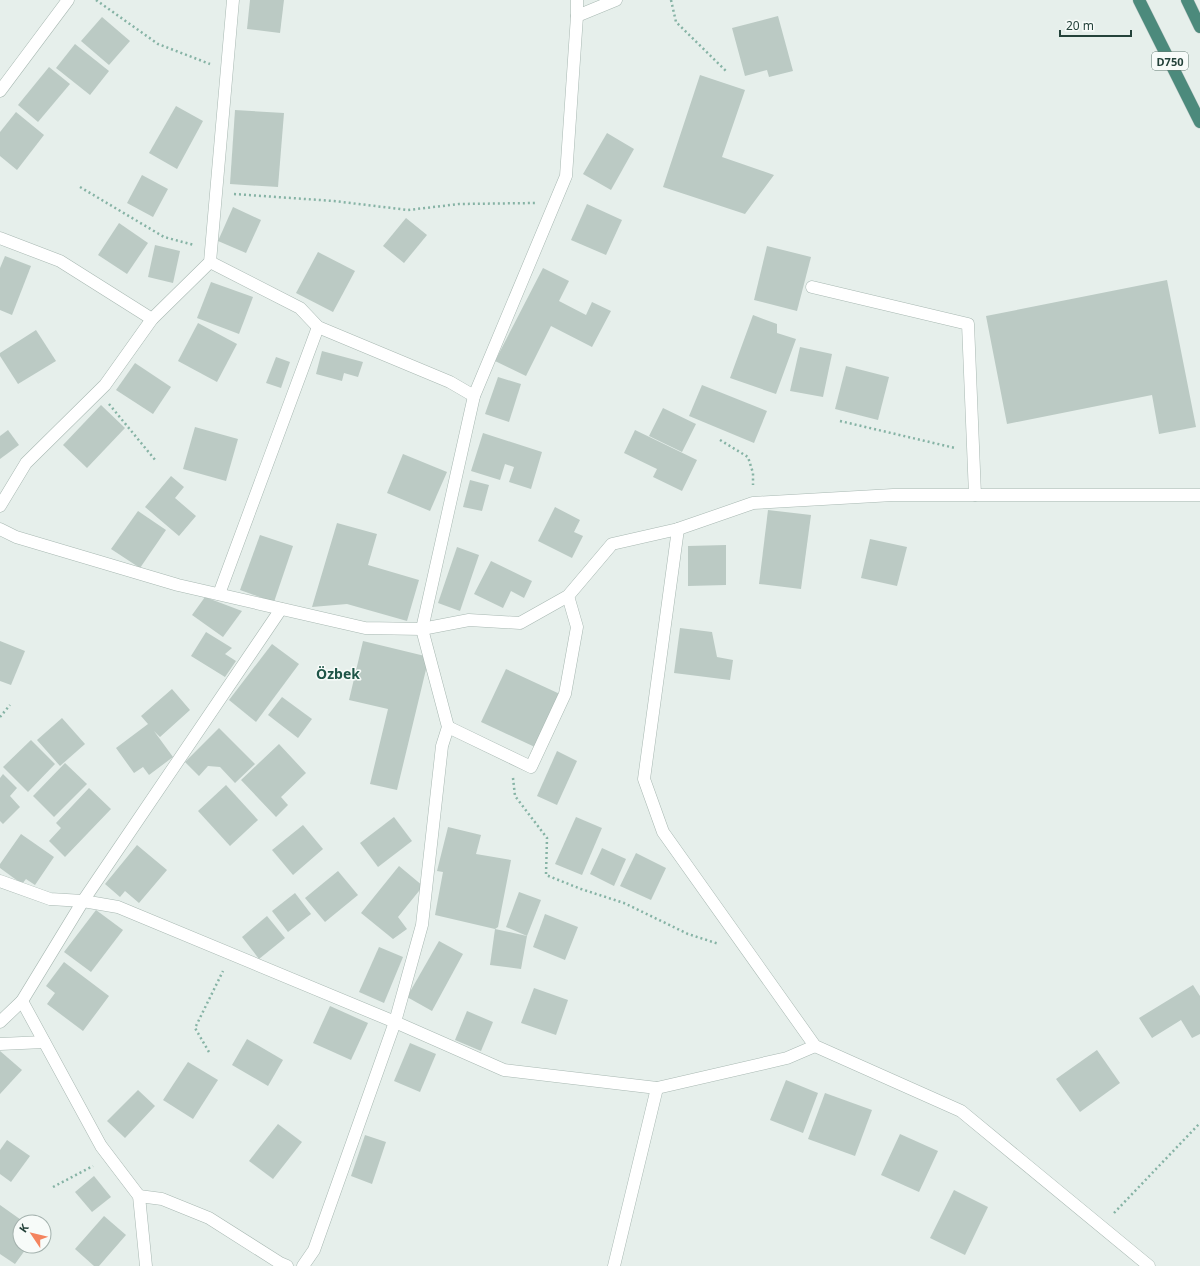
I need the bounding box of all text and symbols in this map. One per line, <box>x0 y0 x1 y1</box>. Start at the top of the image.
scale bar <box>1060 12 1131 38</box>
text: 20 m <box>1066 17 1094 34</box>
road number: D750 <box>1152 52 1188 70</box>
district label: Özbek <box>316 664 360 683</box>
north arrow <box>12 1214 52 1254</box>
text: K <box>15 1220 32 1235</box>

